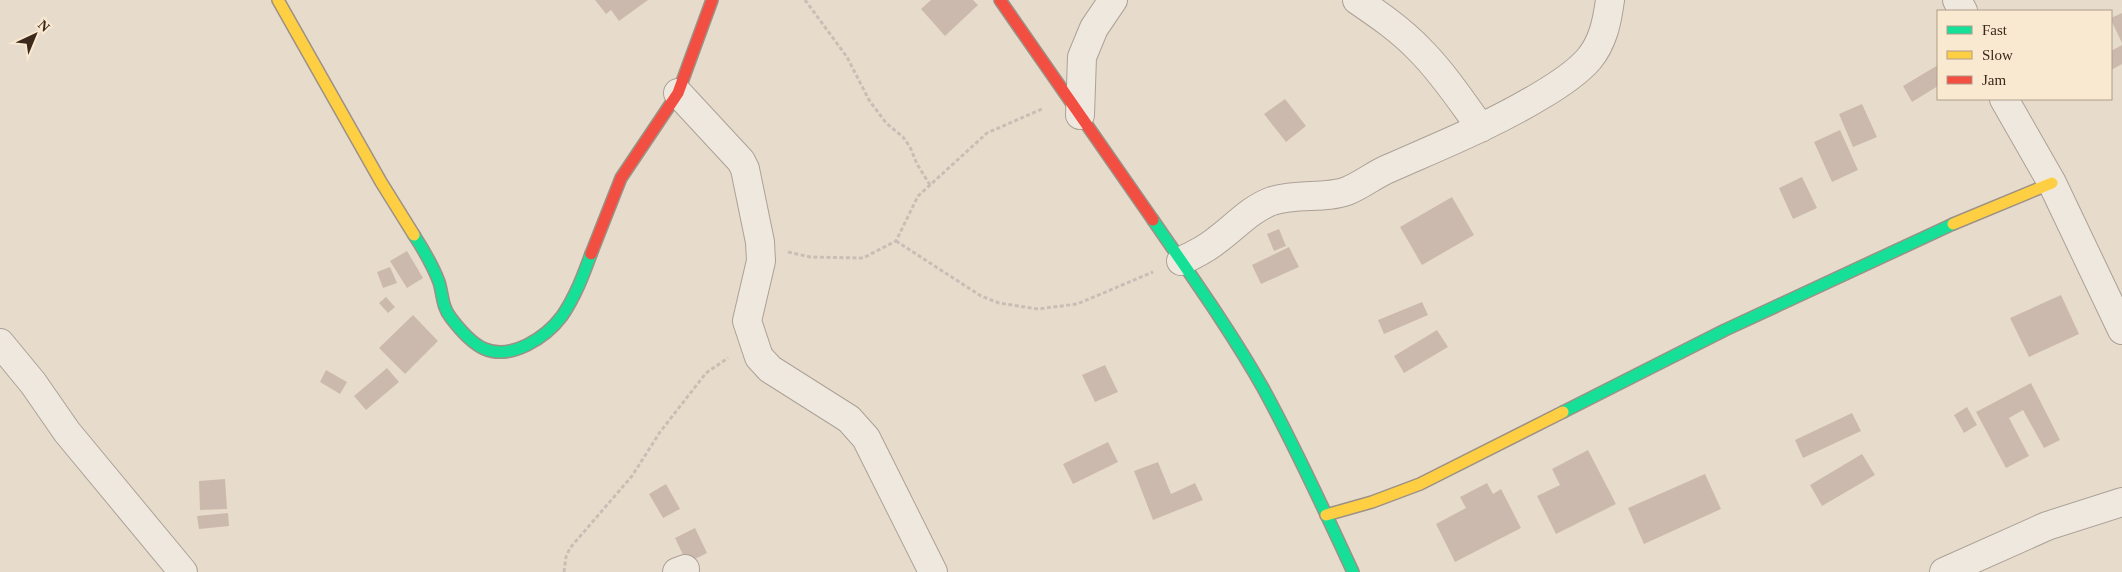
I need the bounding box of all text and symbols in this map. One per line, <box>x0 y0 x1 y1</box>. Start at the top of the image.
north arrow <box>10 10 60 60</box>
legend <box>1937 10 2112 100</box>
text: N <box>35 17 53 35</box>
text: Fast <box>1982 22 2008 38</box>
text: Slow <box>1982 47 2013 63</box>
text: Jam <box>1982 72 2006 88</box>

